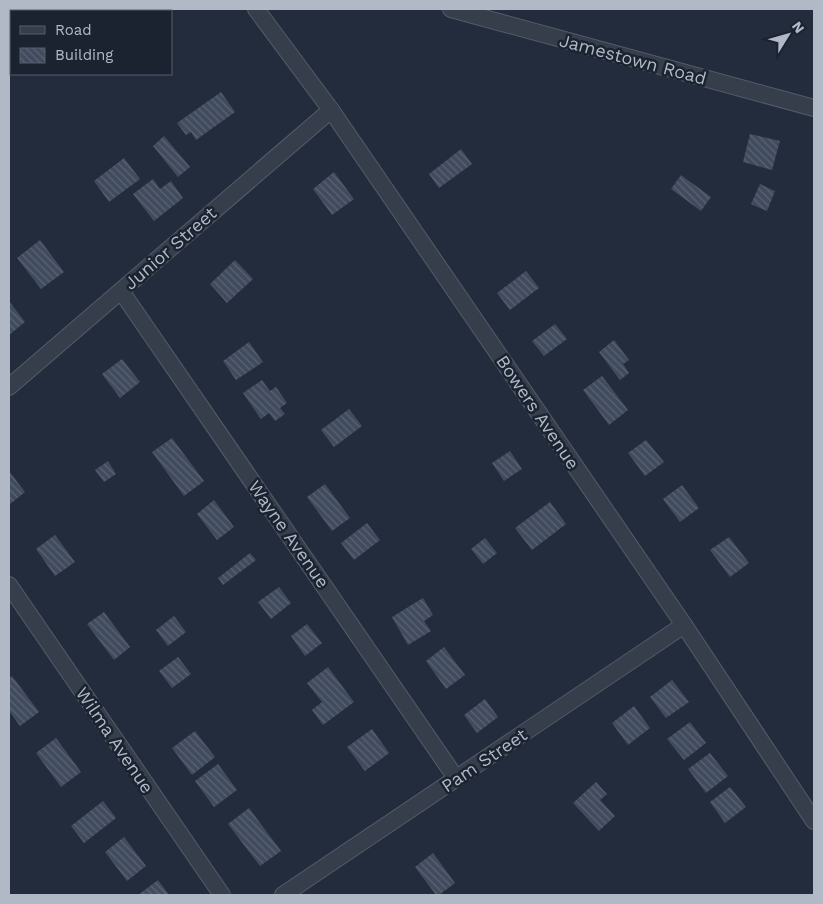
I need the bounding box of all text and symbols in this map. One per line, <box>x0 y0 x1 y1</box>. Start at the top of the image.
legend <box>10 10 172 75</box>
north arrow <box>763 10 813 60</box>
text: N <box>789 18 808 36</box>
text: Road <box>55 21 92 39</box>
street label: Jamestown Road <box>557 29 709 89</box>
text: Building <box>55 46 113 64</box>
street label: Junior Street <box>120 202 221 294</box>
street label: Bowers Avenue <box>492 351 584 473</box>
street label: Wayne Avenue <box>244 476 334 592</box>
street label: Wilma Avenue <box>72 683 158 797</box>
street label: Pam Street <box>437 723 531 796</box>

